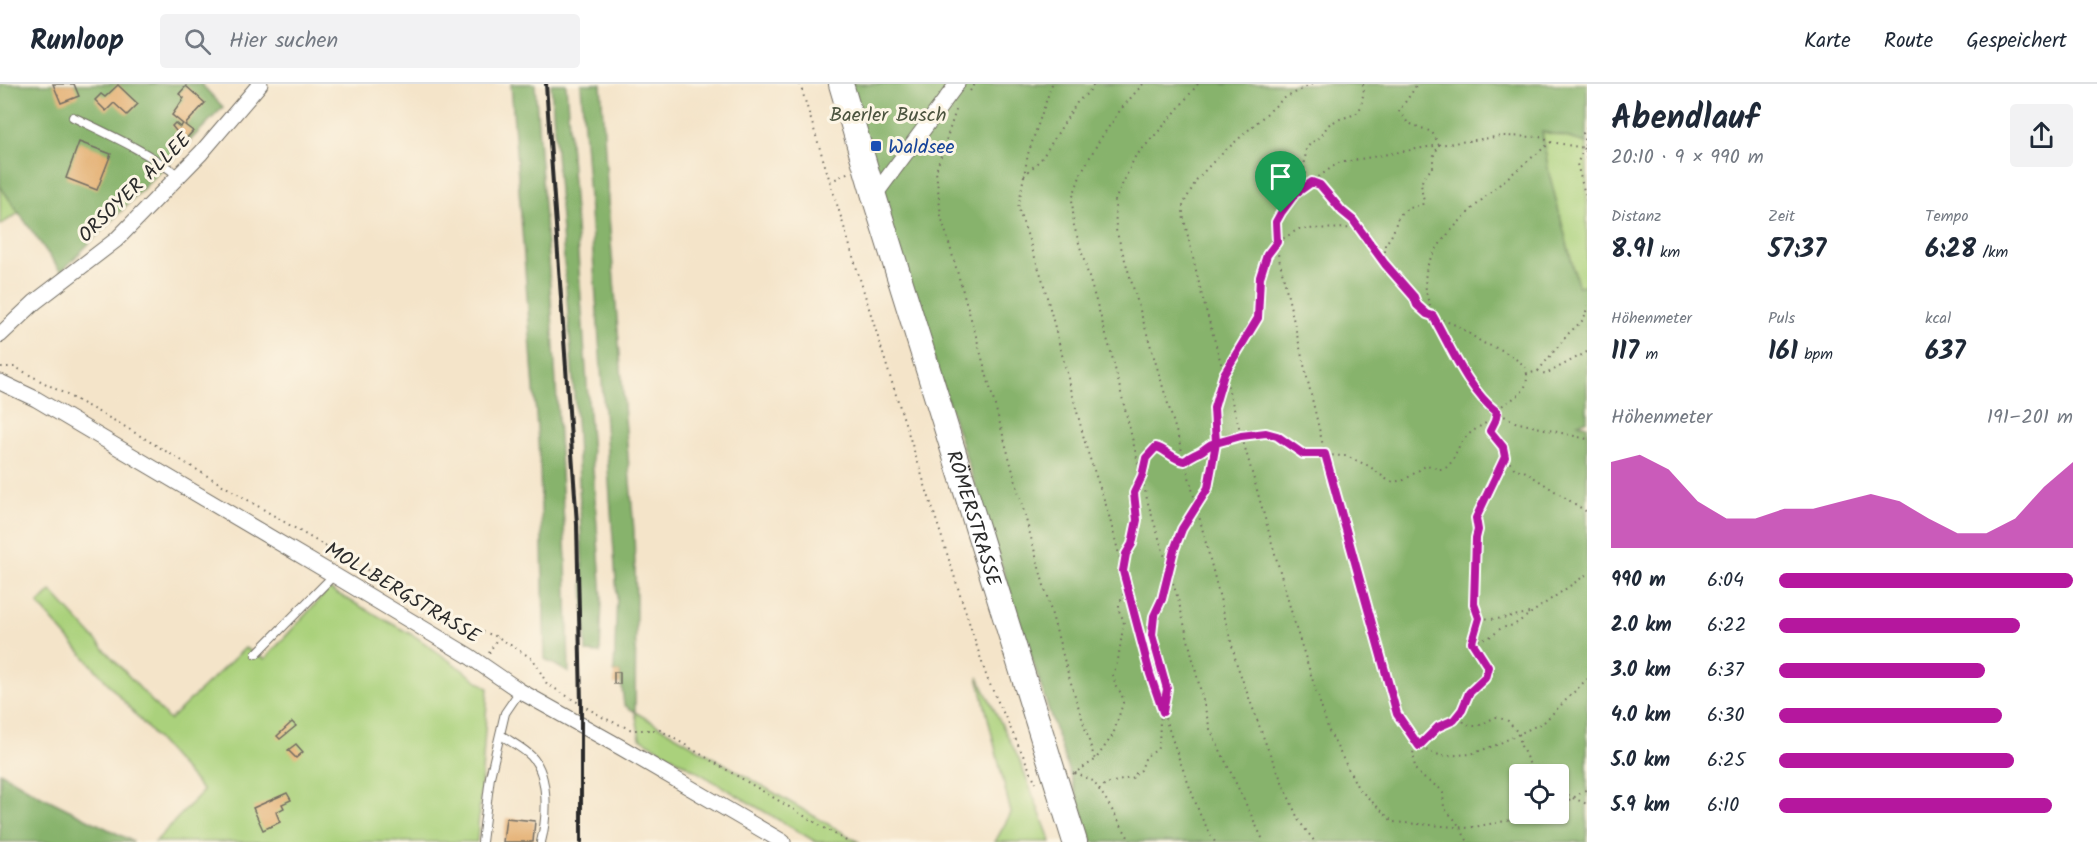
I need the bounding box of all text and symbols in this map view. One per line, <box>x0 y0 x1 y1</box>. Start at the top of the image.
search box <box>160 14 580 68</box>
text: Runloop <box>30 19 124 64</box>
text: Hier suchen <box>229 24 338 59</box>
icon: search <box>181 25 214 58</box>
text: Karte <box>1804 25 1851 58</box>
text: Route <box>1884 25 1933 58</box>
text: Gespeichert <box>1966 25 2067 58</box>
text: Abendlauf <box>1611 93 1759 146</box>
park label: Baerler Busch <box>830 100 946 132</box>
button: share <box>2010 104 2073 167</box>
street label: ORSOYER ALLEE <box>71 125 200 251</box>
place label: Waldsee <box>888 132 954 164</box>
marker: Waldsee <box>869 139 883 153</box>
text: 20:10 · 9 × 990 m <box>1611 142 1764 174</box>
pin <box>1255 151 1306 213</box>
icon: arrive <box>1264 160 1297 193</box>
text: Distanz <box>1611 204 1661 229</box>
text: Zeit <box>1768 204 1795 229</box>
text: Tempo <box>1925 204 1968 229</box>
text: 8.91 <box>1611 229 1654 271</box>
text: 57:37 <box>1768 229 1826 271</box>
text: 6:28 <box>1925 229 1976 271</box>
text: km <box>1654 240 1680 265</box>
text: /km <box>1976 240 2008 265</box>
text: Höhenmeter <box>1611 306 1692 331</box>
text: Puls <box>1768 306 1795 331</box>
text: kcal <box>1925 306 1951 331</box>
text: 117 <box>1611 331 1639 373</box>
text: 161 <box>1768 331 1798 373</box>
text: 637 <box>1925 331 1966 373</box>
text: m <box>1639 342 1658 367</box>
text: bpm <box>1798 342 1833 367</box>
text: Höhenmeter <box>1611 402 1712 434</box>
text: 191–201 m <box>1987 402 2073 434</box>
street label: RÖMERSTRASSE <box>936 446 1009 592</box>
street label: MOLLBERGSTRASSE <box>318 535 487 654</box>
text: 990 m <box>1611 565 1666 597</box>
text: 6:04 <box>1707 565 1744 597</box>
text: 2.0 km <box>1611 610 1672 642</box>
text: 6:22 <box>1707 610 1746 642</box>
text: 3.0 km <box>1611 655 1671 687</box>
text: 6:37 <box>1707 655 1744 687</box>
text: 4.0 km <box>1611 700 1671 732</box>
text: 6:30 <box>1707 700 1744 732</box>
text: 5.0 km <box>1611 745 1670 777</box>
text: 6:25 <box>1707 745 1745 777</box>
map controls <box>1509 764 1569 824</box>
button: locate <box>1509 764 1569 824</box>
text: 5.9 km <box>1611 790 1670 822</box>
text: 6:10 <box>1707 790 1739 822</box>

